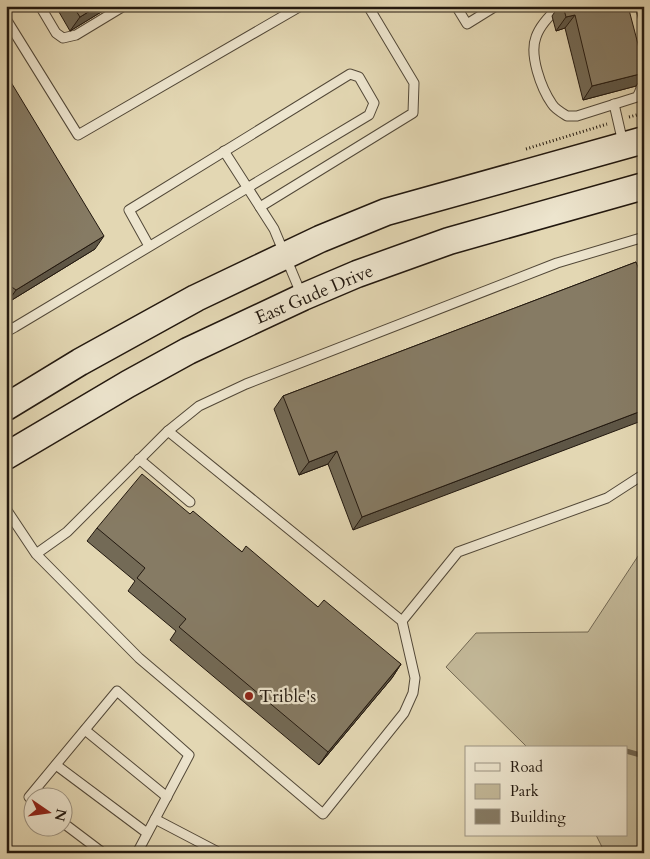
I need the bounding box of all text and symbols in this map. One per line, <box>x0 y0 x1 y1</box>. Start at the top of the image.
street label: East Gude Drive <box>251 258 377 331</box>
place label: Trible's <box>259 684 316 709</box>
marker: Trible's <box>243 690 255 702</box>
legend <box>465 746 628 836</box>
text: Road <box>510 757 543 777</box>
text: Park <box>510 781 539 801</box>
north arrow <box>22 786 72 836</box>
text: N <box>50 807 71 823</box>
text: Building <box>510 807 566 827</box>

